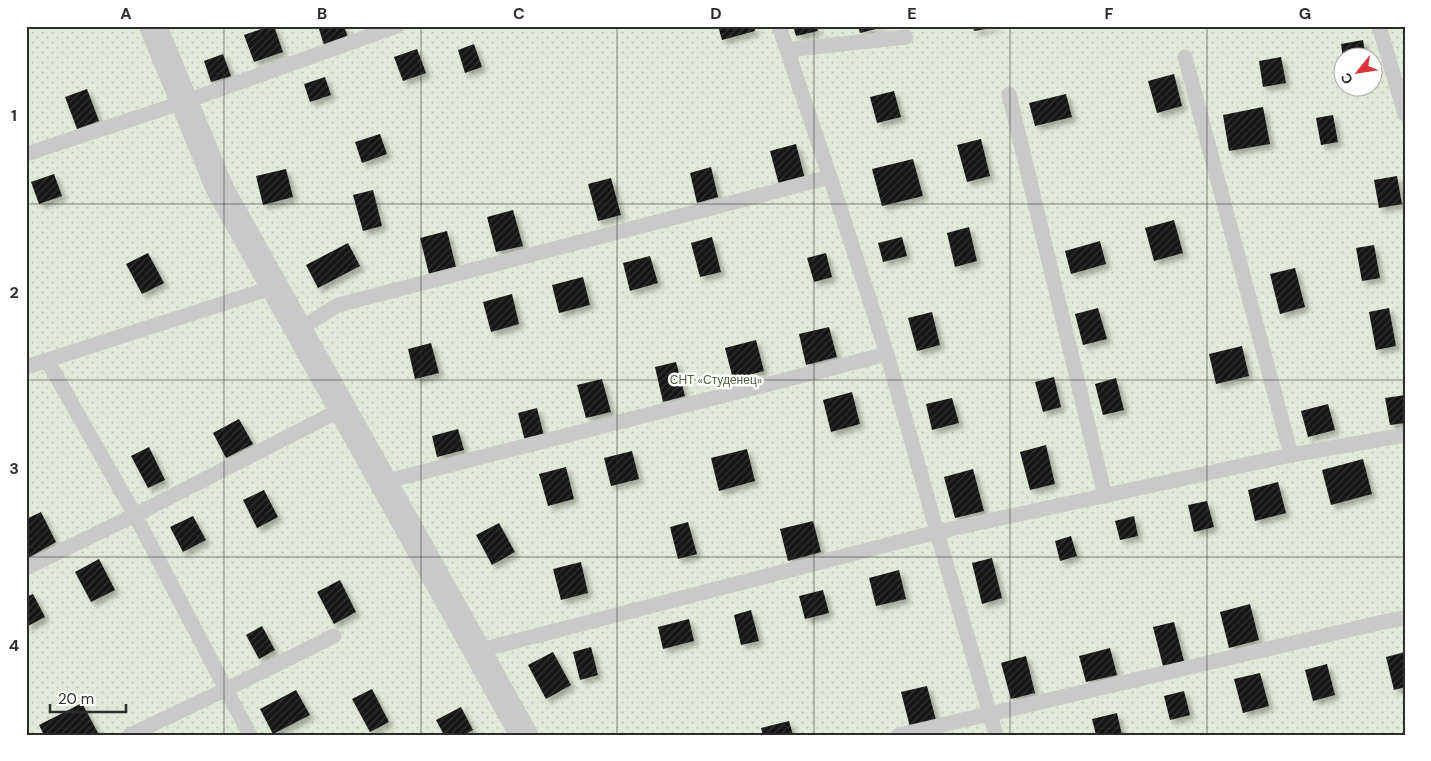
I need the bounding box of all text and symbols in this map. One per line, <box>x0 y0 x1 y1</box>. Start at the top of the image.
text: A <box>120 3 132 24</box>
text: B <box>317 3 327 24</box>
text: C <box>513 3 525 24</box>
text: D <box>710 3 722 24</box>
text: E <box>907 3 917 24</box>
text: F <box>1105 3 1114 24</box>
text: G <box>1299 3 1311 24</box>
north arrow <box>1334 48 1384 98</box>
text: С <box>1336 70 1357 87</box>
text: 1 <box>11 105 17 126</box>
text: 2 <box>9 282 19 303</box>
park label: СНТ «Студенец» <box>670 372 762 388</box>
text: 3 <box>9 458 19 479</box>
text: 4 <box>9 635 19 656</box>
scale bar <box>50 681 126 713</box>
text: 20 m <box>58 689 94 709</box>

